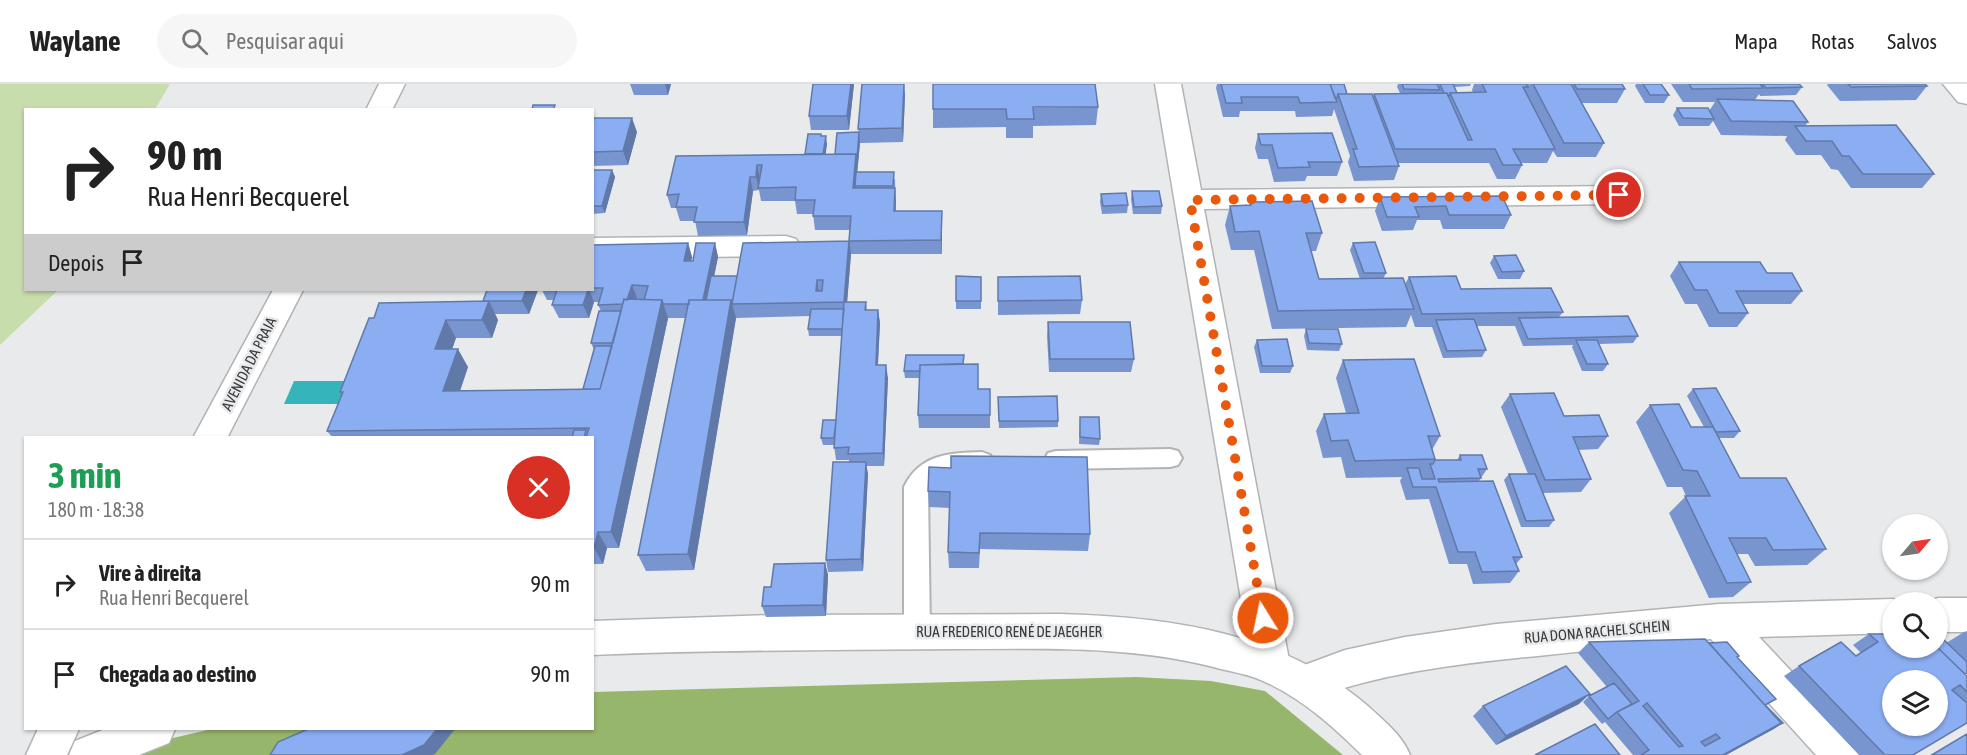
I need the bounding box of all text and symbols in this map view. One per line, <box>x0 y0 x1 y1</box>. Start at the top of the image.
search box <box>157 14 577 68</box>
text: Waylane <box>30 25 121 57</box>
icon: search <box>178 25 211 58</box>
text: Pesquisar aqui <box>226 28 344 54</box>
text: Mapa <box>1734 29 1778 53</box>
text: Rotas <box>1811 29 1854 53</box>
text: Salvos <box>1887 29 1937 53</box>
text: 90 m <box>147 131 222 179</box>
icon: right <box>48 132 126 210</box>
pin <box>1593 169 1644 220</box>
icon: arrive <box>1602 178 1635 211</box>
text: Rua Henri Becquerel <box>147 181 349 212</box>
icon: arrive <box>116 246 149 279</box>
text: Depois <box>48 250 104 276</box>
street label: AVENIDA DA PRAIA <box>218 314 280 413</box>
text: 3 min <box>48 454 122 496</box>
button: close <box>507 456 570 519</box>
text: 180 m · 18:38 <box>48 498 144 521</box>
north arrow <box>1882 514 1948 580</box>
map controls <box>1882 514 1948 736</box>
text: Vire à direita <box>99 560 201 586</box>
icon: right <box>48 568 81 601</box>
text: 90 m <box>530 571 570 597</box>
text: Rua Henri Becquerel <box>99 586 249 609</box>
position arrow <box>1231 586 1295 650</box>
button: search <box>1882 592 1948 658</box>
street label: RUA DONA RACHEL SCHEIN <box>1523 617 1671 646</box>
street label: RUA FREDERICO RENÉ DE JAEGHER <box>916 623 1103 640</box>
icon: arrive <box>48 658 81 691</box>
text: Chegada ao destino <box>99 661 257 687</box>
text: 90 m <box>530 661 570 687</box>
button: layers <box>1882 670 1948 736</box>

